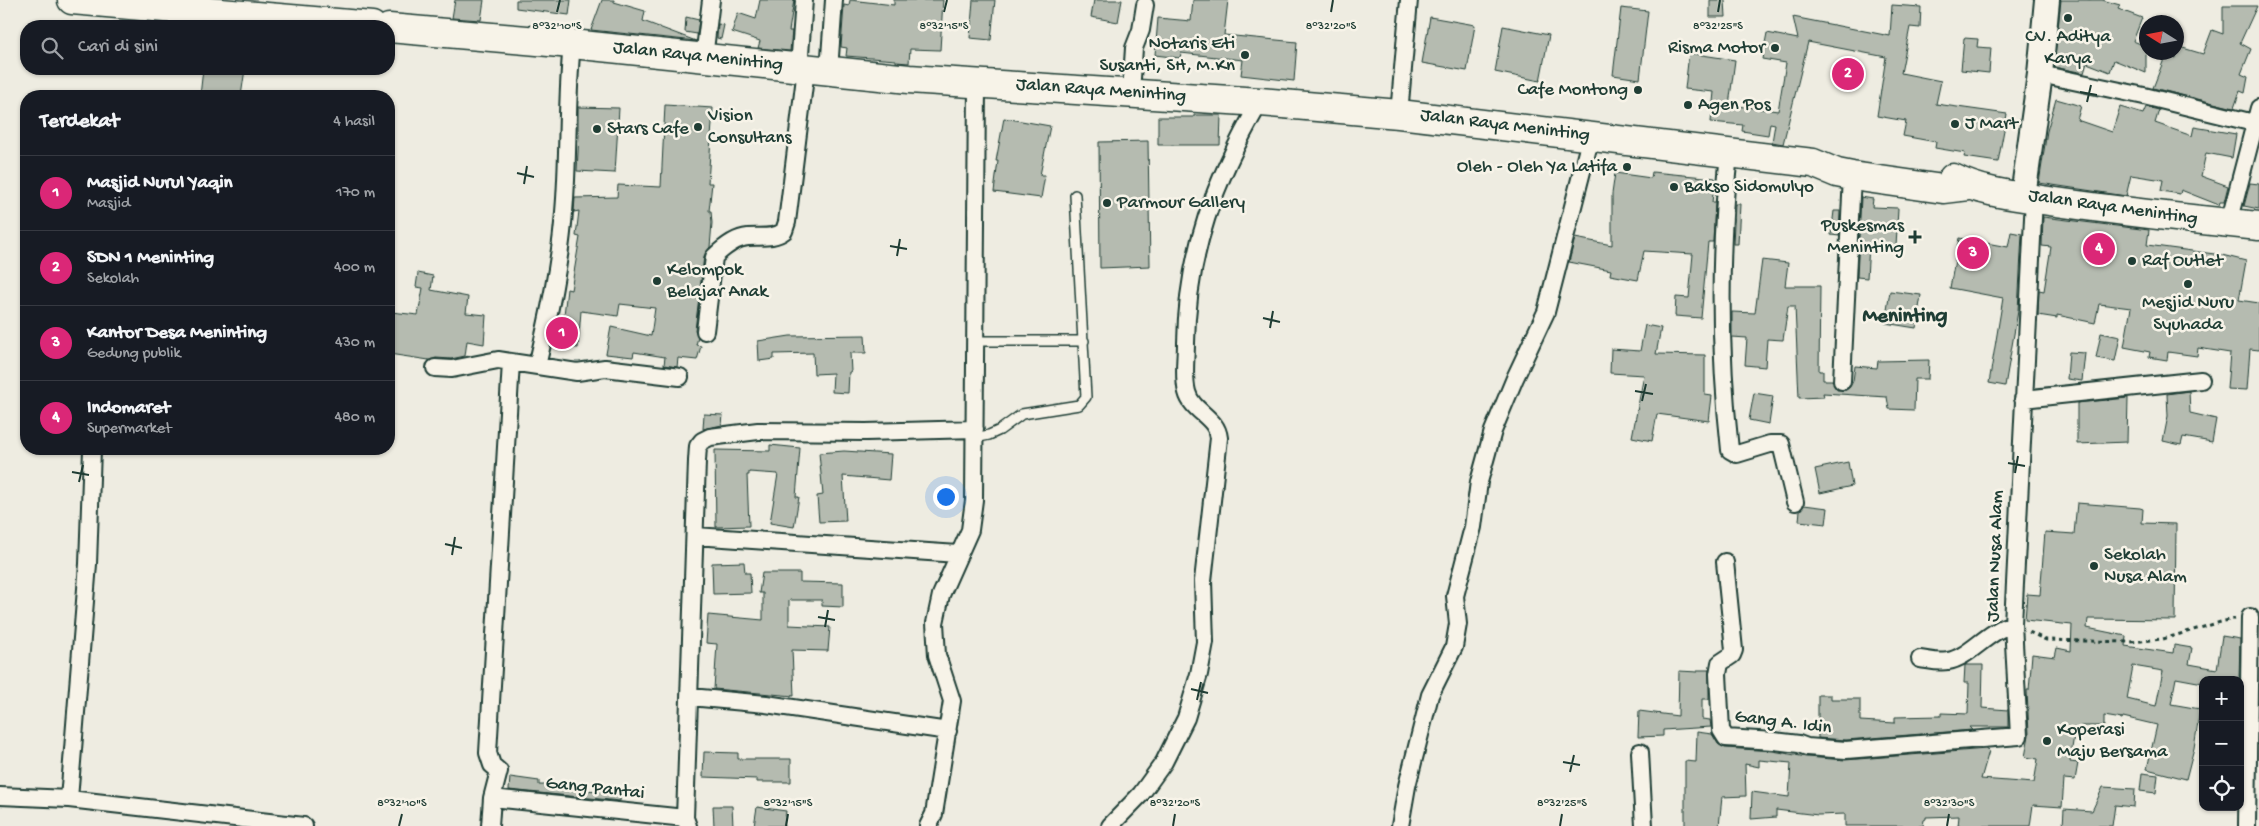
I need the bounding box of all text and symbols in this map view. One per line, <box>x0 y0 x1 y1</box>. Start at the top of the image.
marker: CV. Aditya Karya <box>2062 12 2074 24</box>
north arrow <box>2139 15 2184 60</box>
search box <box>20 20 395 75</box>
text: 8°32'10"S <box>532 20 582 34</box>
text: 8°32'15"S <box>920 20 969 34</box>
text: 8°32'20"S <box>1306 20 1357 34</box>
text: 8°32'25"S <box>1693 20 1743 34</box>
place label: CV. Aditya Karya <box>2025 26 2112 71</box>
place label: Notaris Eti Susanti, SH, M.Kn <box>1100 33 1235 78</box>
icon: search <box>38 34 66 62</box>
text: Cari di sini <box>78 36 158 59</box>
street label: Jalan Raya Meninting <box>612 37 784 77</box>
place label: Risma Motor <box>1668 37 1767 60</box>
marker: Risma Motor <box>1769 42 1781 54</box>
marker: Notaris Eti Susanti, SH, M.Kn <box>1239 49 1251 61</box>
pin: 2 <box>1832 55 1864 93</box>
street label: Jalan Raya Meninting <box>1015 74 1187 108</box>
place label: Cafe Montong <box>1518 79 1628 102</box>
marker: Cafe Montong <box>1632 84 1644 96</box>
place label: Agen Pos <box>1698 94 1772 117</box>
marker: Agen Pos <box>1682 99 1694 111</box>
street label: Jalan Raya Meninting <box>1419 104 1591 148</box>
place label: Vision Consultans <box>707 105 793 150</box>
text: Terdekat <box>40 110 119 135</box>
text: 4 hasil <box>333 113 375 132</box>
place label: J Mart <box>1965 113 2020 136</box>
place label: Stars Cafe <box>607 118 689 141</box>
marker: J Mart <box>1949 118 1961 130</box>
marker: Vision Consultans <box>692 121 704 133</box>
marker: Stars Cafe <box>591 123 603 135</box>
place label: Oleh - Oleh Ya Latifa <box>1457 156 1618 179</box>
marker: Oleh - Oleh Ya Latifa <box>1621 161 1633 173</box>
text: Masjid Nurul Yaqin <box>87 172 233 195</box>
place label: Bakso Sidomulyo <box>1683 176 1814 199</box>
marker: Bakso Sidomulyo <box>1668 181 1680 193</box>
text: 1 <box>53 184 59 203</box>
text: 170 m <box>336 184 375 203</box>
street label: Jalan Raya Meninting <box>2027 185 2199 231</box>
place label: Parmour Gallery <box>1116 192 1246 215</box>
text: Masjid <box>87 195 130 214</box>
marker: Parmour Gallery <box>1101 197 1113 209</box>
place label: Puskesmas Meninting <box>1820 215 1905 260</box>
marker: Puskesmas Meninting <box>1908 230 1922 244</box>
pin: 4 <box>2083 230 2115 268</box>
pin: 3 <box>1957 234 1989 272</box>
text: SDN 1 Meninting <box>87 247 214 270</box>
place label: Raf Outlet <box>2142 250 2225 273</box>
marker: Raf Outlet <box>2126 255 2138 267</box>
text: 2 <box>52 259 60 278</box>
text: 400 m <box>334 259 375 278</box>
place label: Kelompok Belajar Anak <box>666 259 769 304</box>
text: Sekolah <box>87 270 139 289</box>
marker: Kelompok Belajar Anak <box>651 275 663 287</box>
marker: Mesjid Nuru Syuhada <box>2182 278 2194 290</box>
place label: Mesjid Nuru Syuhada <box>2142 292 2234 337</box>
district label: Meninting <box>1863 305 1948 330</box>
pin: 1 <box>546 314 578 352</box>
text: Kantor Desa Meninting <box>87 322 267 345</box>
text: 3 <box>52 334 60 353</box>
text: 430 m <box>335 334 375 353</box>
text: Gedung publik <box>87 345 181 364</box>
text: Indomaret <box>87 397 170 420</box>
text: 4 <box>52 409 60 428</box>
text: 480 m <box>334 409 375 428</box>
text: Supermarket <box>87 420 172 439</box>
your location <box>933 484 959 510</box>
street label: Jalan Nusa Alam <box>1982 489 2010 622</box>
place label: Sekolah Nusa Alam <box>2104 544 2187 589</box>
marker: Sekolah Nusa Alam <box>2088 560 2100 572</box>
map controls <box>2199 676 2244 811</box>
button: + <box>2199 676 2244 721</box>
street label: Gang A. Idin <box>1733 706 1833 740</box>
place label: Koperasi Maju Bersama <box>2057 719 2169 764</box>
button: − <box>2199 721 2244 766</box>
marker: Koperasi Maju Bersama <box>2041 735 2053 747</box>
button: locate <box>2199 766 2244 811</box>
street label: Gang Pantai <box>544 772 646 806</box>
text: 8°32'10"S <box>377 797 427 811</box>
text: 8°32'15"S <box>764 797 813 811</box>
text: 8°32'20"S <box>1150 797 1201 811</box>
text: 8°32'25"S <box>1537 797 1587 811</box>
text: 8°32'30"S <box>1924 797 1975 811</box>

